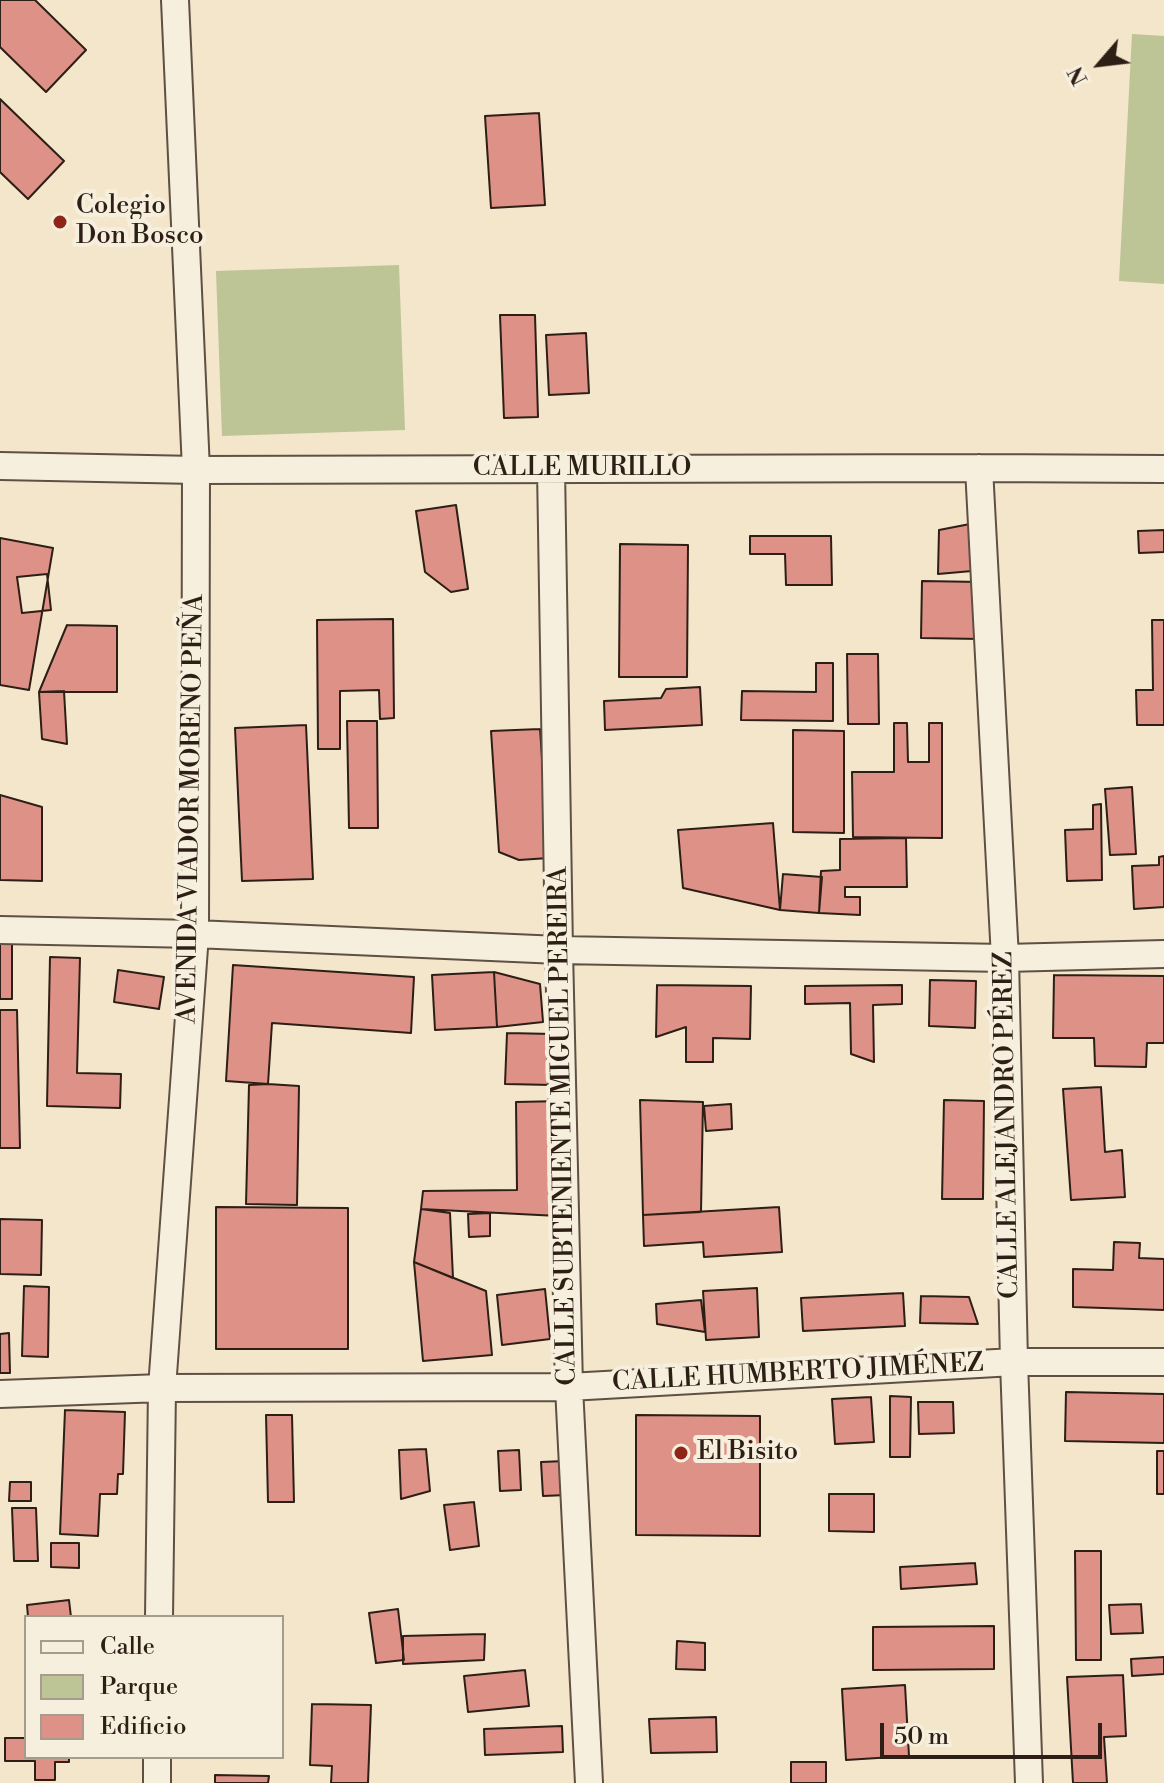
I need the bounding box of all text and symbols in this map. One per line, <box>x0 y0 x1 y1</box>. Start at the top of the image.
north arrow <box>1060 24 1140 104</box>
text: N <box>1062 61 1094 90</box>
place label: Colegio Don Bosco <box>76 191 204 252</box>
marker: Colegio Don Bosco <box>51 213 69 231</box>
street label: CALLE MURILLO <box>473 453 691 485</box>
street label: AVENIDA VIADOR MORENO PEÑA <box>173 594 211 1024</box>
street label: CALLE SUBTENIENTE MIGUEL PEREIRA <box>544 866 584 1386</box>
street label: CALLE ALEJANDRO PÉREZ <box>989 951 1027 1299</box>
street label: CALLE HUMBERTO JIMÉNEZ <box>611 1349 985 1399</box>
place label: El Bisito <box>697 1437 798 1469</box>
marker: El Bisito <box>672 1444 690 1462</box>
legend <box>24 1615 284 1759</box>
text: Calle <box>100 1632 155 1662</box>
text: Parque <box>100 1672 178 1702</box>
scale bar <box>884 1707 1106 1757</box>
text: Edificio <box>100 1712 186 1742</box>
text: 50 m <box>894 1722 949 1752</box>

